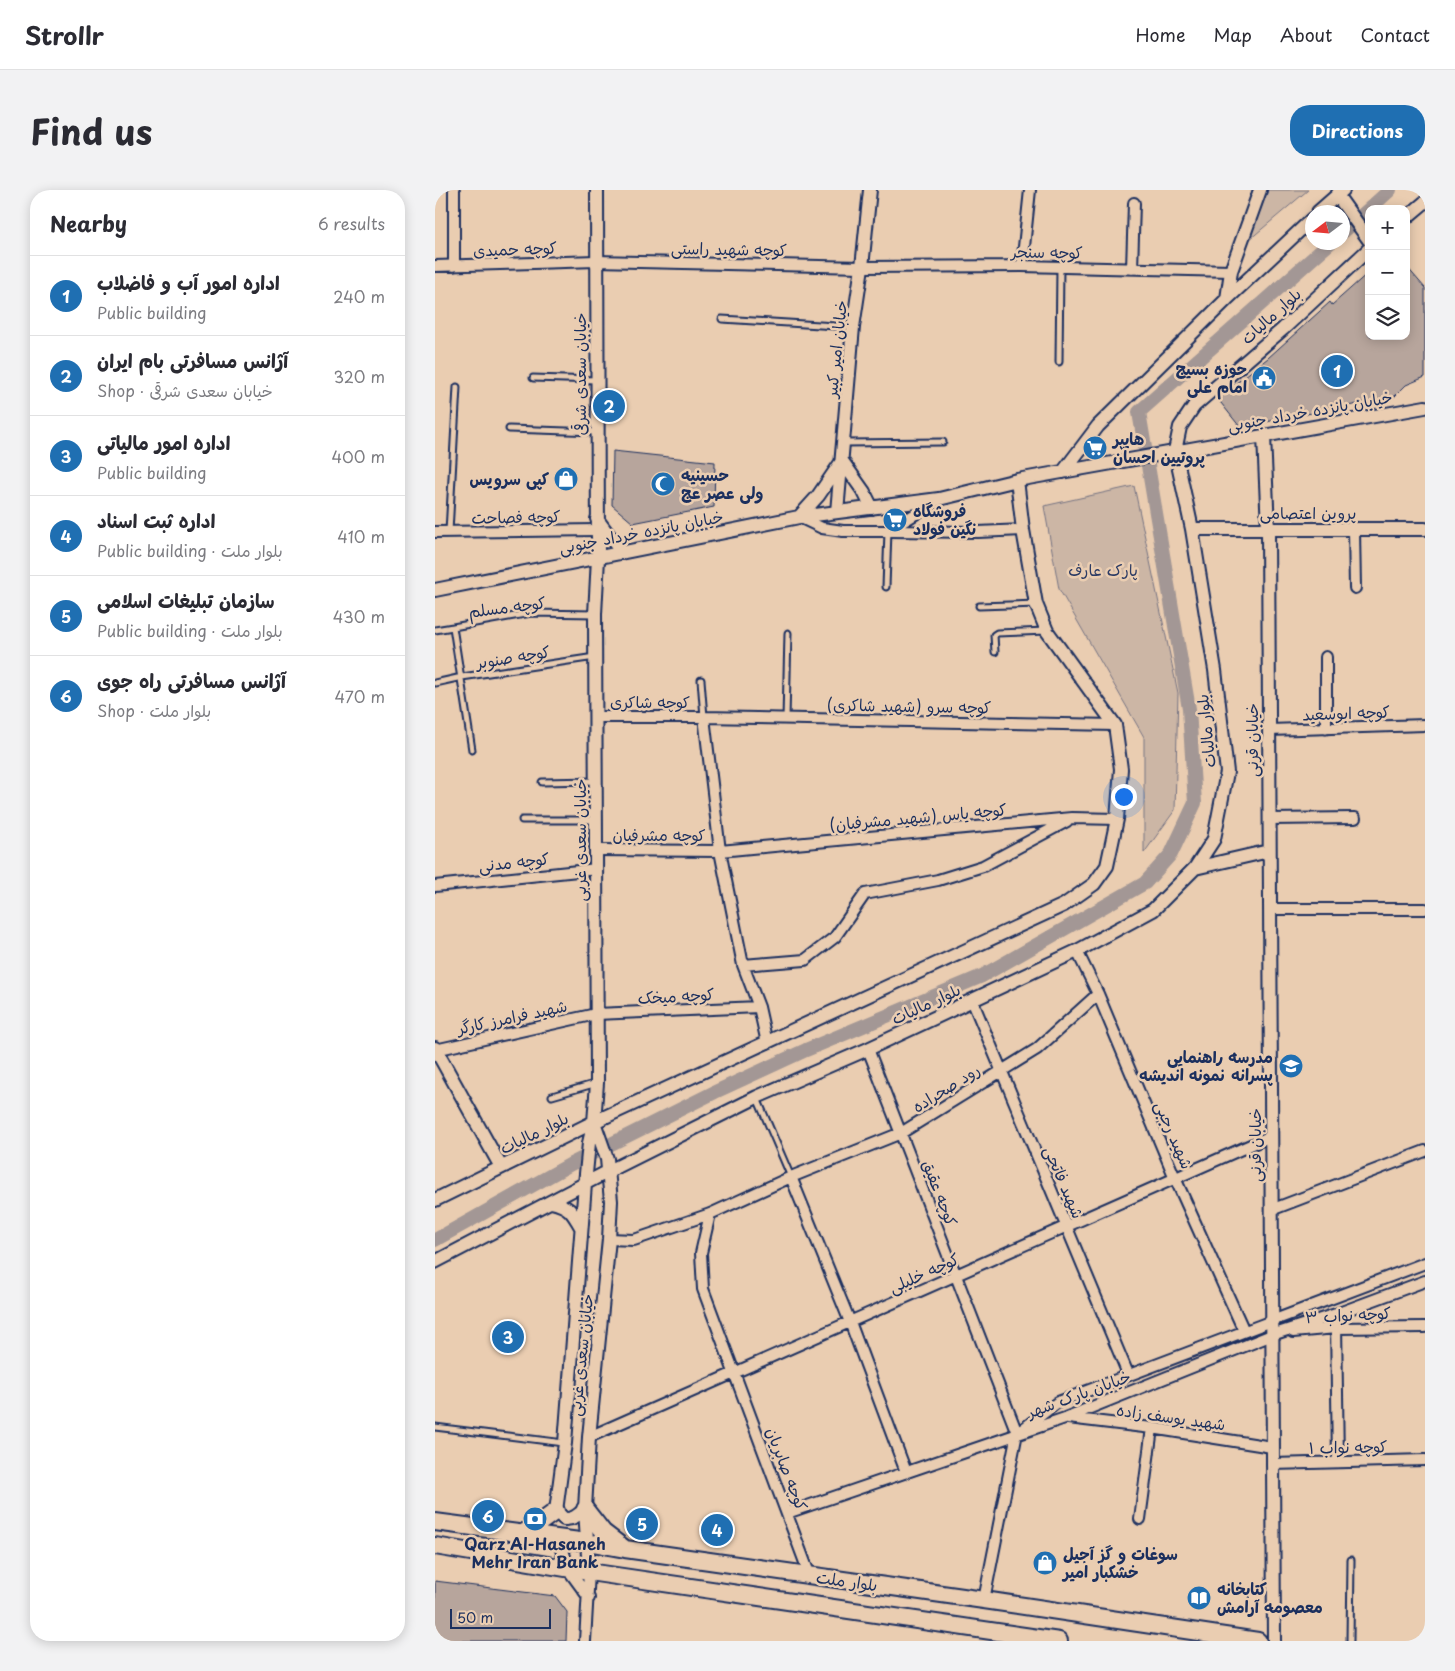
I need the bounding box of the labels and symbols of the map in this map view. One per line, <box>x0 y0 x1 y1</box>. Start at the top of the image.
north arrow <box>1305 205 1350 250</box>
street label: کوچه حمیدی <box>473 235 557 261</box>
street label: کوچه شهید راستی <box>671 235 787 261</box>
street label: کوچه سنجر <box>1009 238 1083 264</box>
street label: بلوار مالیات <box>1235 282 1306 349</box>
street label: خیابان امیر کبیر <box>818 299 852 401</box>
street label: خیابان سعدی شرقی <box>567 312 591 436</box>
pin: 1 <box>1321 352 1353 390</box>
place label: حوزه بسیج امام علی <box>1175 356 1247 400</box>
public building icon: حوزه بسیج امام علی <box>1251 365 1277 391</box>
street label: خیابان پانزده خرداد جنوبی <box>1225 384 1394 436</box>
pin: 2 <box>593 387 625 425</box>
place label: هایپر پروتیین احسان <box>1111 426 1205 468</box>
supermarket icon: هایپر پروتیین احسان <box>1082 435 1108 461</box>
place label: حسینیه ولی عصر عج <box>681 462 764 504</box>
place label: کپی سرویس <box>470 466 549 491</box>
shop icon: کپی سرویس <box>553 466 579 492</box>
mosque icon: حسینیه ولی عصر عج <box>650 471 676 497</box>
place label: فروشگاه نگین فولاد <box>913 498 976 540</box>
street label: پروین اعتصامی <box>1260 500 1356 524</box>
street label: کوچه فصاحت <box>471 503 561 529</box>
street label: خیابان پانزده خرداد جنوبی <box>557 503 725 559</box>
supermarket icon: فروشگاه نگین فولاد <box>882 507 908 533</box>
park label: پارک عارف <box>1068 557 1138 581</box>
street label: کوچه مسلم <box>467 589 547 625</box>
street label: کوچه صنوبر <box>472 638 552 674</box>
street label: کوچه شاکری <box>610 689 690 713</box>
street label: کوچه سرو (شهید شاکری) <box>827 692 991 718</box>
street label: بلوار مالیات <box>1189 693 1221 769</box>
street label: کوچه ابوسعید <box>1302 698 1390 726</box>
street label: خیابان قرنی <box>1239 703 1263 777</box>
street label: خیابان سعدی غربی <box>567 778 591 902</box>
your location <box>1111 784 1137 810</box>
street label: کوچه یاس (شهید مشرفیان) <box>828 796 1008 836</box>
street label: کوچه مشرفیان <box>612 822 706 846</box>
street label: کوچه مدنی <box>477 845 551 877</box>
street label: بلوار مالیات <box>887 977 964 1030</box>
street label: کوچه میخک <box>637 981 715 1009</box>
street label: شهید فرامرز کارگر <box>453 993 569 1040</box>
place label: مدرسه راهنمایی پسرانه نمونه اندیشه <box>1139 1044 1273 1086</box>
school or university icon: مدرسه راهنمایی پسرانه نمونه اندیشه <box>1278 1053 1304 1079</box>
street label: رود صحراده <box>907 1057 984 1117</box>
street label: شهید رجبی <box>1150 1097 1200 1172</box>
street label: بلوار مالیات <box>495 1105 572 1159</box>
street label: خیابان قرنی <box>1242 1108 1266 1182</box>
street label: شهید فاتحی <box>1039 1141 1091 1222</box>
street label: کوچه عقیق <box>917 1156 965 1229</box>
street label: کوچه خلیلی <box>885 1246 963 1298</box>
street label: خیابان سعدی غربی <box>562 1292 598 1417</box>
street label: کوچه نواب ۳ <box>1304 1300 1392 1328</box>
pin: 3 <box>492 1318 524 1356</box>
street label: خیابان پارک شهر <box>1022 1363 1134 1424</box>
street label: شهید یوسف زاده <box>1115 1396 1227 1436</box>
street label: کوچه صابریان <box>761 1424 815 1514</box>
street label: کوچه نواب ۱ <box>1308 1433 1388 1459</box>
pin: 6 <box>472 1497 504 1535</box>
pin: 5 <box>626 1505 658 1543</box>
bank icon: Qarz Al-Hasaneh Mehr Iran Bank <box>522 1506 548 1532</box>
pin: 4 <box>701 1511 733 1549</box>
place label: Qarz Al-Hasaneh Mehr Iran Bank <box>464 1531 606 1573</box>
place label: سوغات و گز آجیل خشکبار امیر <box>1061 1541 1178 1583</box>
shop icon: سوغات و گز آجیل خشکبار امیر <box>1032 1550 1058 1576</box>
street label: بلوار ملت <box>815 1564 879 1596</box>
place label: کتابخانه معصومه آرامش <box>1217 1576 1323 1618</box>
library icon: کتابخانه معصومه آرامش <box>1186 1585 1212 1611</box>
scale bar <box>450 1606 551 1629</box>

